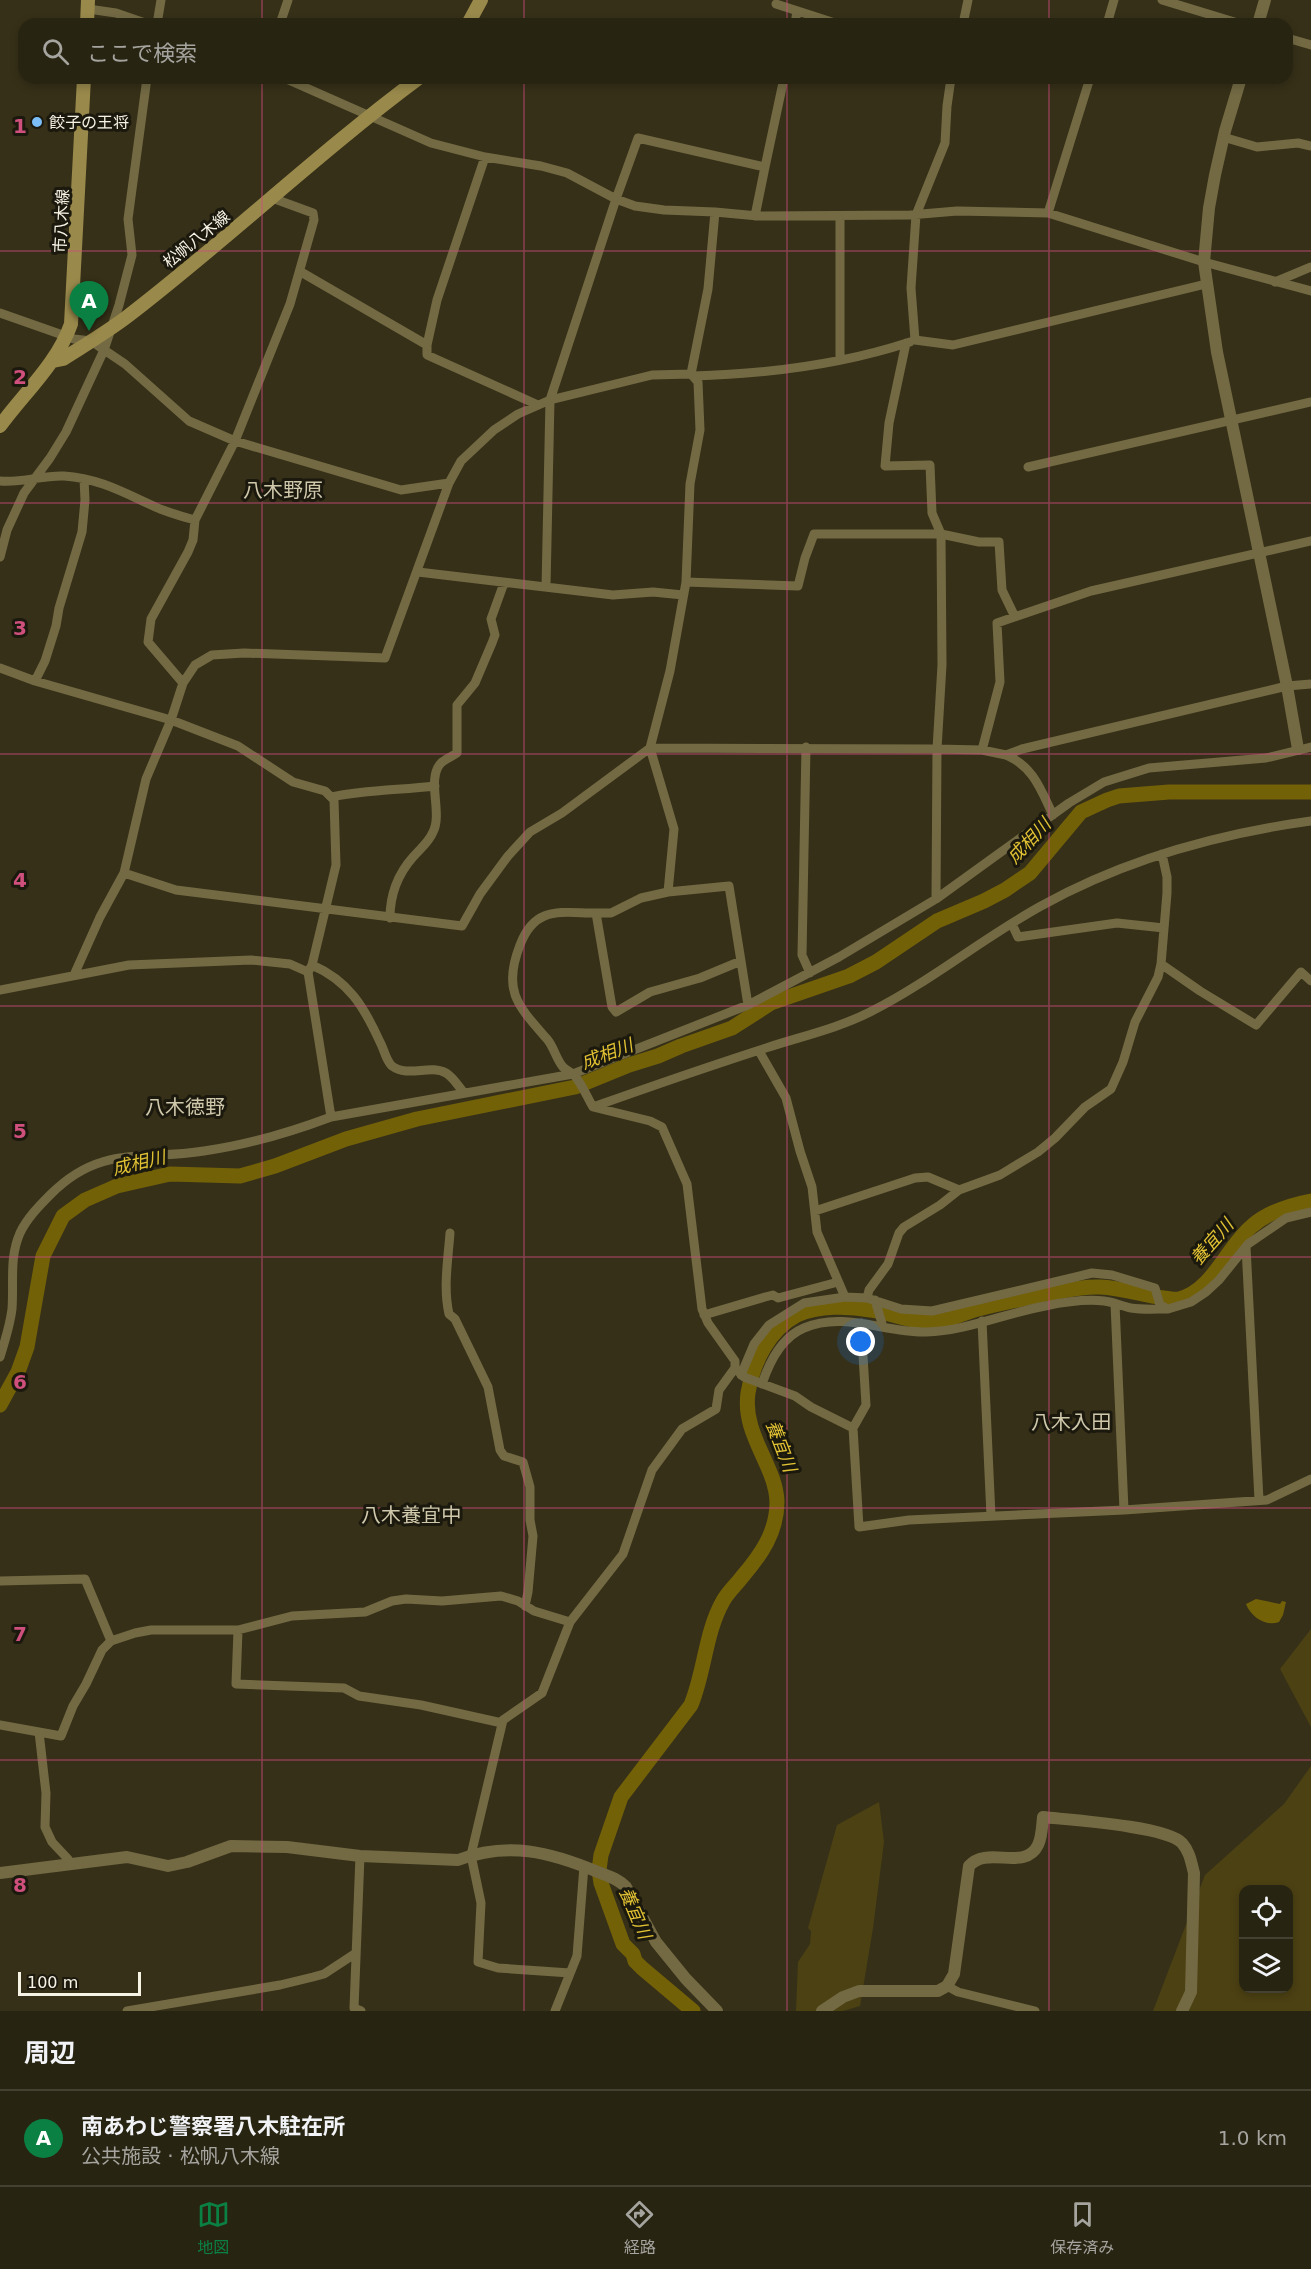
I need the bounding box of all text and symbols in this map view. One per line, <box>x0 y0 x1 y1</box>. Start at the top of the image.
search box <box>18 18 1293 84</box>
icon: search <box>39 35 72 68</box>
text: ここで検索 <box>87 41 197 66</box>
place label: 餃子の王将 <box>49 113 129 132</box>
text: 1 <box>13 114 27 138</box>
marker: 餃子の王将 <box>30 115 44 129</box>
street label: 市八木線 <box>50 189 73 253</box>
street label: 松帆八木線 <box>159 207 233 272</box>
pin: A <box>70 282 109 331</box>
text: 2 <box>13 365 27 389</box>
district label: 八木野原 <box>243 478 323 502</box>
text: 3 <box>13 616 27 640</box>
water label: 成相川 <box>1003 812 1056 868</box>
text: 4 <box>13 868 27 892</box>
water label: 成相川 <box>578 1033 638 1073</box>
district label: 八木徳野 <box>145 1095 225 1119</box>
text: 5 <box>13 1119 27 1143</box>
water label: 成相川 <box>110 1146 170 1179</box>
water label: 養宜川 <box>1186 1213 1239 1269</box>
your location <box>846 1327 875 1356</box>
text: 6 <box>13 1370 27 1394</box>
district label: 八木入田 <box>1031 1410 1111 1434</box>
water label: 養宜川 <box>762 1417 802 1477</box>
district label: 八木養宜中 <box>361 1503 461 1527</box>
text: 7 <box>13 1622 27 1646</box>
text: 8 <box>13 1873 27 1897</box>
water label: 養宜川 <box>615 1884 656 1944</box>
map controls <box>1239 1885 1293 1993</box>
button: locate <box>1239 1885 1293 1939</box>
button: layers <box>1239 1939 1293 1993</box>
scale bar <box>18 1969 141 1996</box>
text: 100 m <box>27 1973 78 1992</box>
text: 周辺 <box>24 2038 76 2068</box>
text: 南あわじ警察署八木駐在所 <box>81 2114 345 2139</box>
text: A <box>36 2126 51 2150</box>
text: 1.0 km <box>1218 2126 1287 2150</box>
text: 公共施設 · 松帆八木線 <box>81 2144 280 2168</box>
tab: 地図 <box>197 2198 230 2258</box>
tab: 経路 <box>623 2198 656 2258</box>
tab: 保存済み <box>1050 2198 1114 2258</box>

